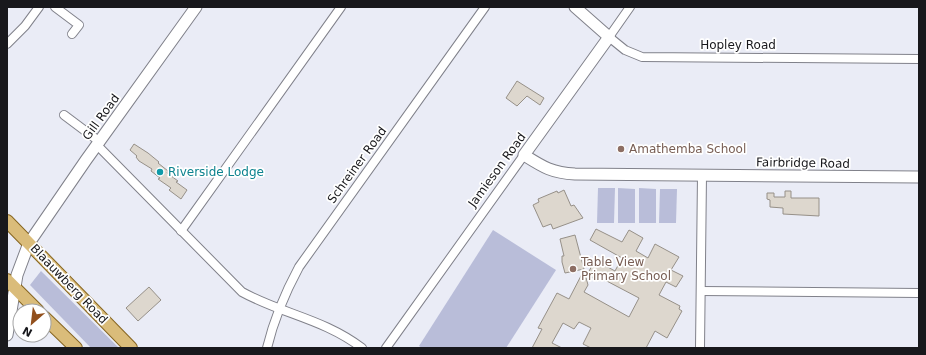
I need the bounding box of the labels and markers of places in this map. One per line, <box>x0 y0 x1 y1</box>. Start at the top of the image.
place label: Amathemba School <box>629 142 746 156</box>
marker: Amathemba School <box>616 144 626 154</box>
place label: Riverside Lodge <box>168 165 264 179</box>
marker: Riverside Lodge <box>155 167 165 177</box>
place label: Table View Primary School <box>580 255 671 283</box>
marker: Table View Primary School <box>568 264 578 274</box>

